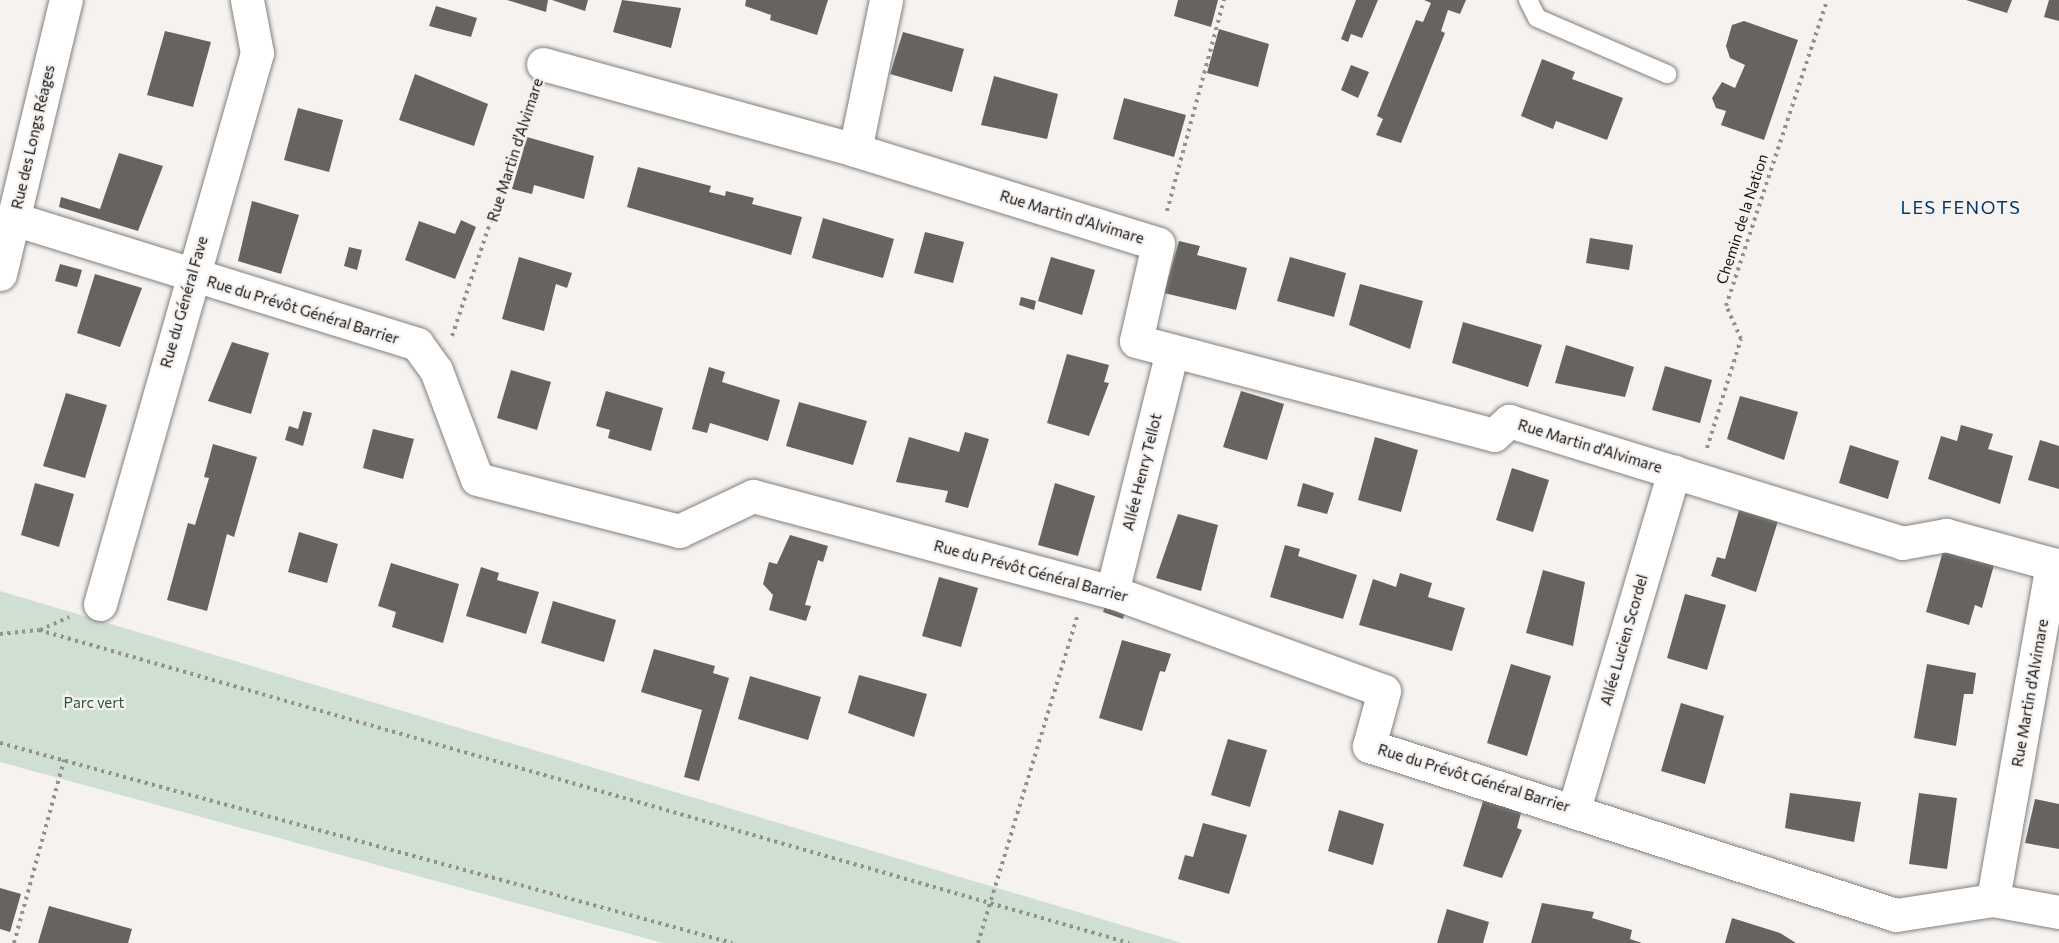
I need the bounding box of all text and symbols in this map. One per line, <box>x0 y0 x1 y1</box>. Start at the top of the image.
street label: Rue des Longs Réages <box>8 63 58 211</box>
street label: Rue Martin d'Alvimare <box>483 76 547 224</box>
street label: Chemin de la Nation <box>1712 152 1772 286</box>
street label: Rue Martin d'Alvimare <box>998 186 1146 248</box>
district label: LES FENOTS <box>1901 196 2021 218</box>
street label: Rue du Général Fave <box>157 234 211 370</box>
street label: Rue du Prévôt Général Barrier <box>205 272 401 348</box>
street label: Allée Henry Tellot <box>1119 412 1165 532</box>
street label: Rue Martin d'Alvimare <box>1516 415 1664 477</box>
street label: Rue du Prévôt Général Barrier <box>932 536 1130 606</box>
street label: Allée Lucien Scordel <box>1597 572 1651 708</box>
street label: Rue Martin d'Alvimare <box>2008 618 2052 768</box>
park label: Parc vert <box>64 694 124 712</box>
street label: Rue du Prévôt Général Barrier <box>1376 740 1572 816</box>

